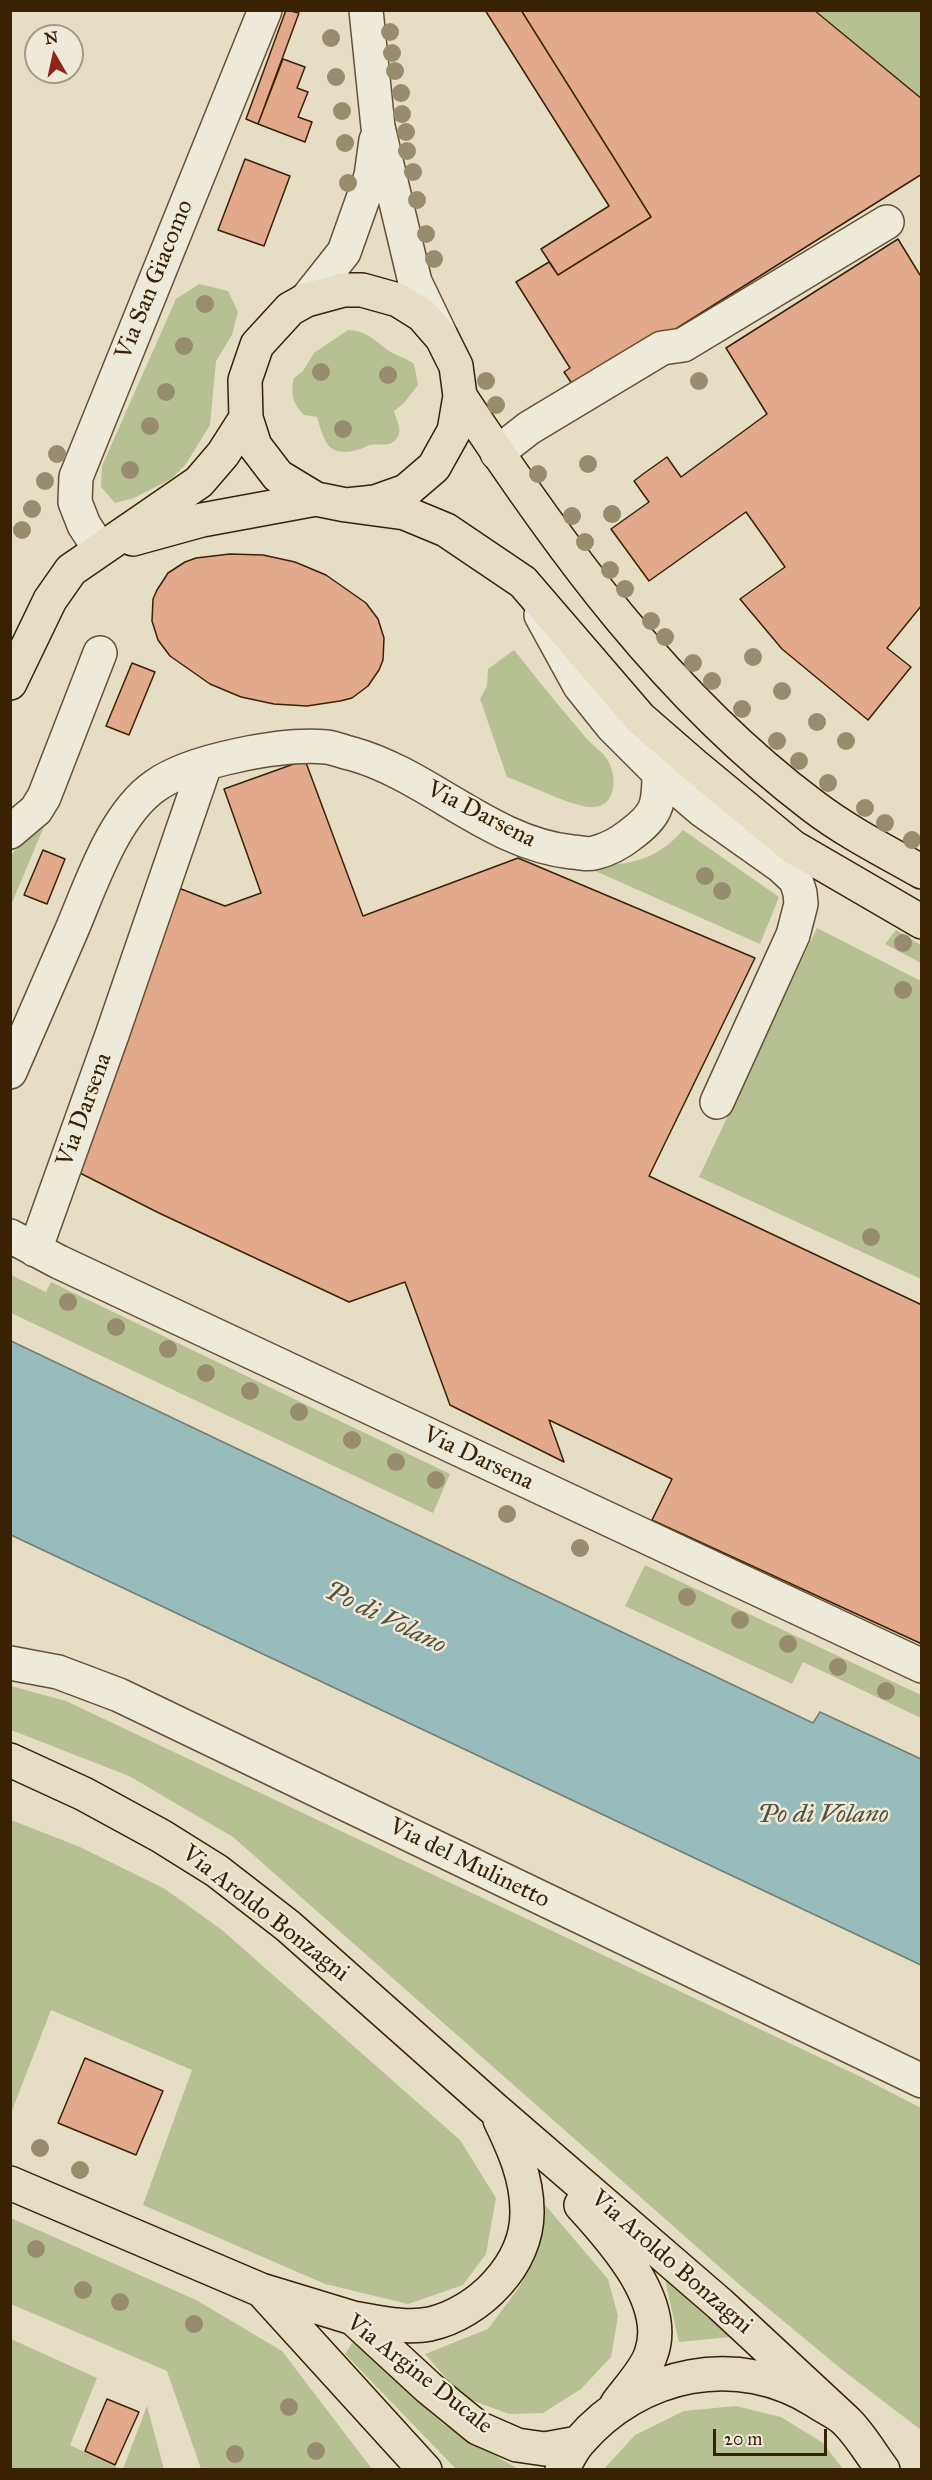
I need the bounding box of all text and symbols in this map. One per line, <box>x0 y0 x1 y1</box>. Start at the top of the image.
north arrow <box>24 24 84 84</box>
text: N <box>43 27 60 48</box>
street label: Via San Giacomo <box>110 196 200 364</box>
street label: Via Darsena <box>422 775 540 855</box>
street label: Via Darsena <box>51 1049 119 1171</box>
street label: Via Darsena <box>418 1421 538 1497</box>
water label: Po di Volano <box>319 1576 451 1662</box>
water label: Po di Volano <box>757 1800 889 1832</box>
street label: Via del Mulinetto <box>384 1813 554 1915</box>
street label: Via Aroldo Bonzagni <box>175 1840 355 1988</box>
street label: Via Aroldo Bonzagni <box>584 2185 758 2341</box>
street label: Via Argine Ducale <box>340 2309 498 2441</box>
scale bar <box>716 2417 830 2455</box>
text: 20 m <box>724 2428 762 2450</box>

